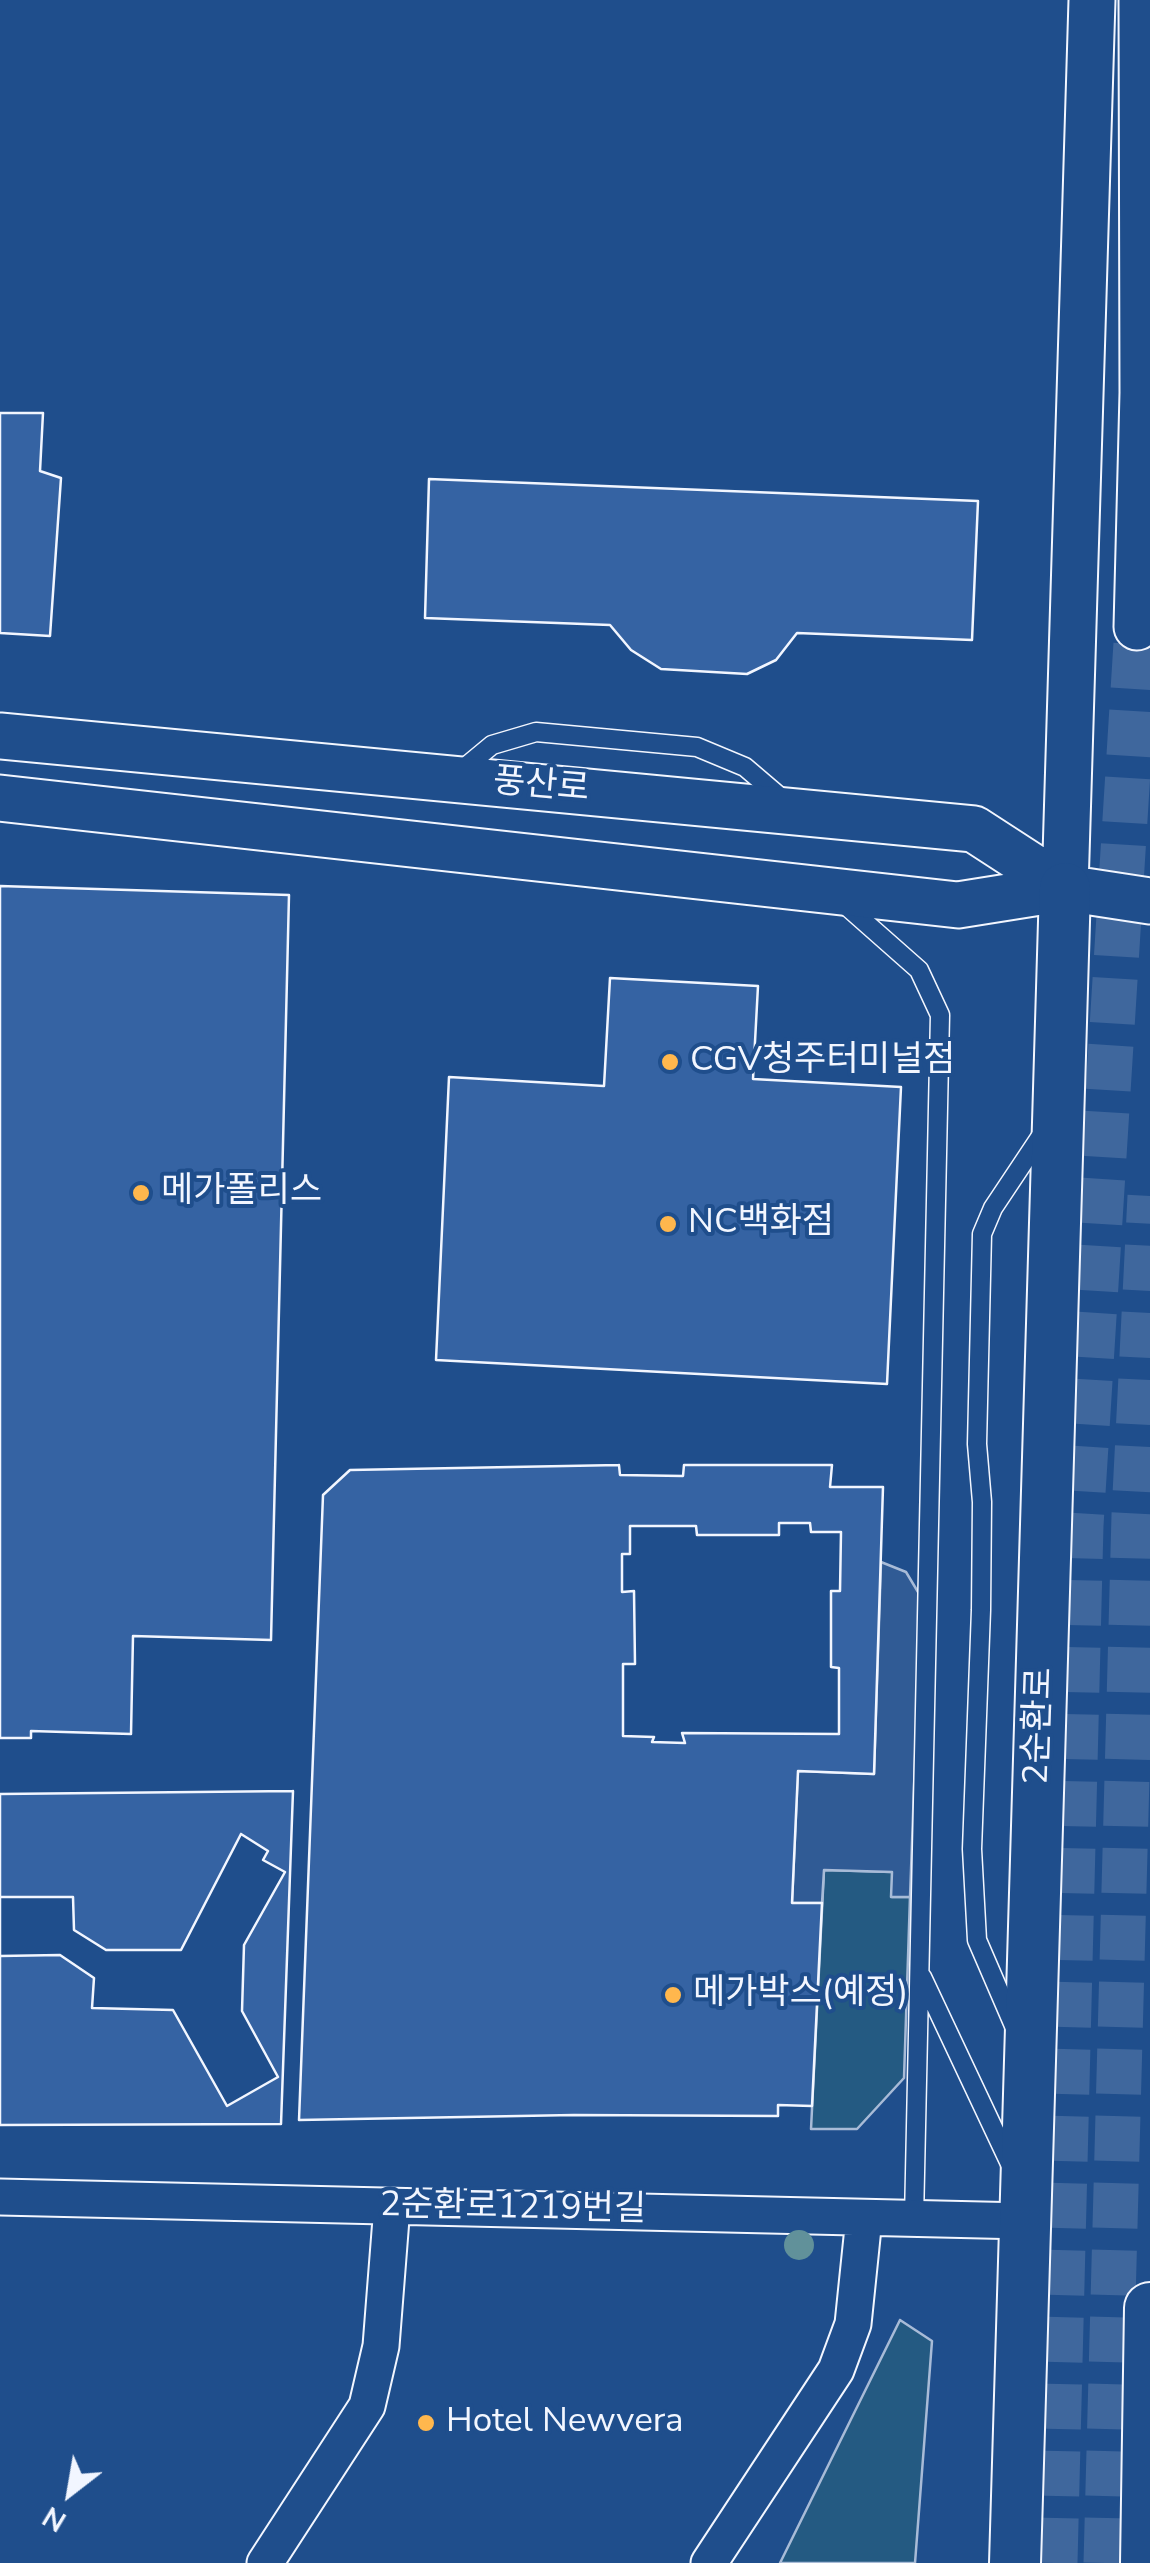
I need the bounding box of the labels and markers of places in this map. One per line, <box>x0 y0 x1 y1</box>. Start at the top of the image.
place label: CGV청주터미널점 <box>690 1041 955 1083</box>
marker: CGV청주터미널점 <box>659 1051 681 1073</box>
place label: 메가폴리스 <box>161 1172 322 1214</box>
marker: 메가폴리스 <box>130 1182 152 1204</box>
place label: NC백화점 <box>688 1203 834 1245</box>
marker: NC백화점 <box>657 1213 679 1235</box>
place label: 메가박스(예정) <box>693 1974 908 2016</box>
marker: 메가박스(예정) <box>662 1984 684 2006</box>
place label: Hotel Newvera <box>446 2402 684 2444</box>
marker: Hotel Newvera <box>415 2412 437 2434</box>

